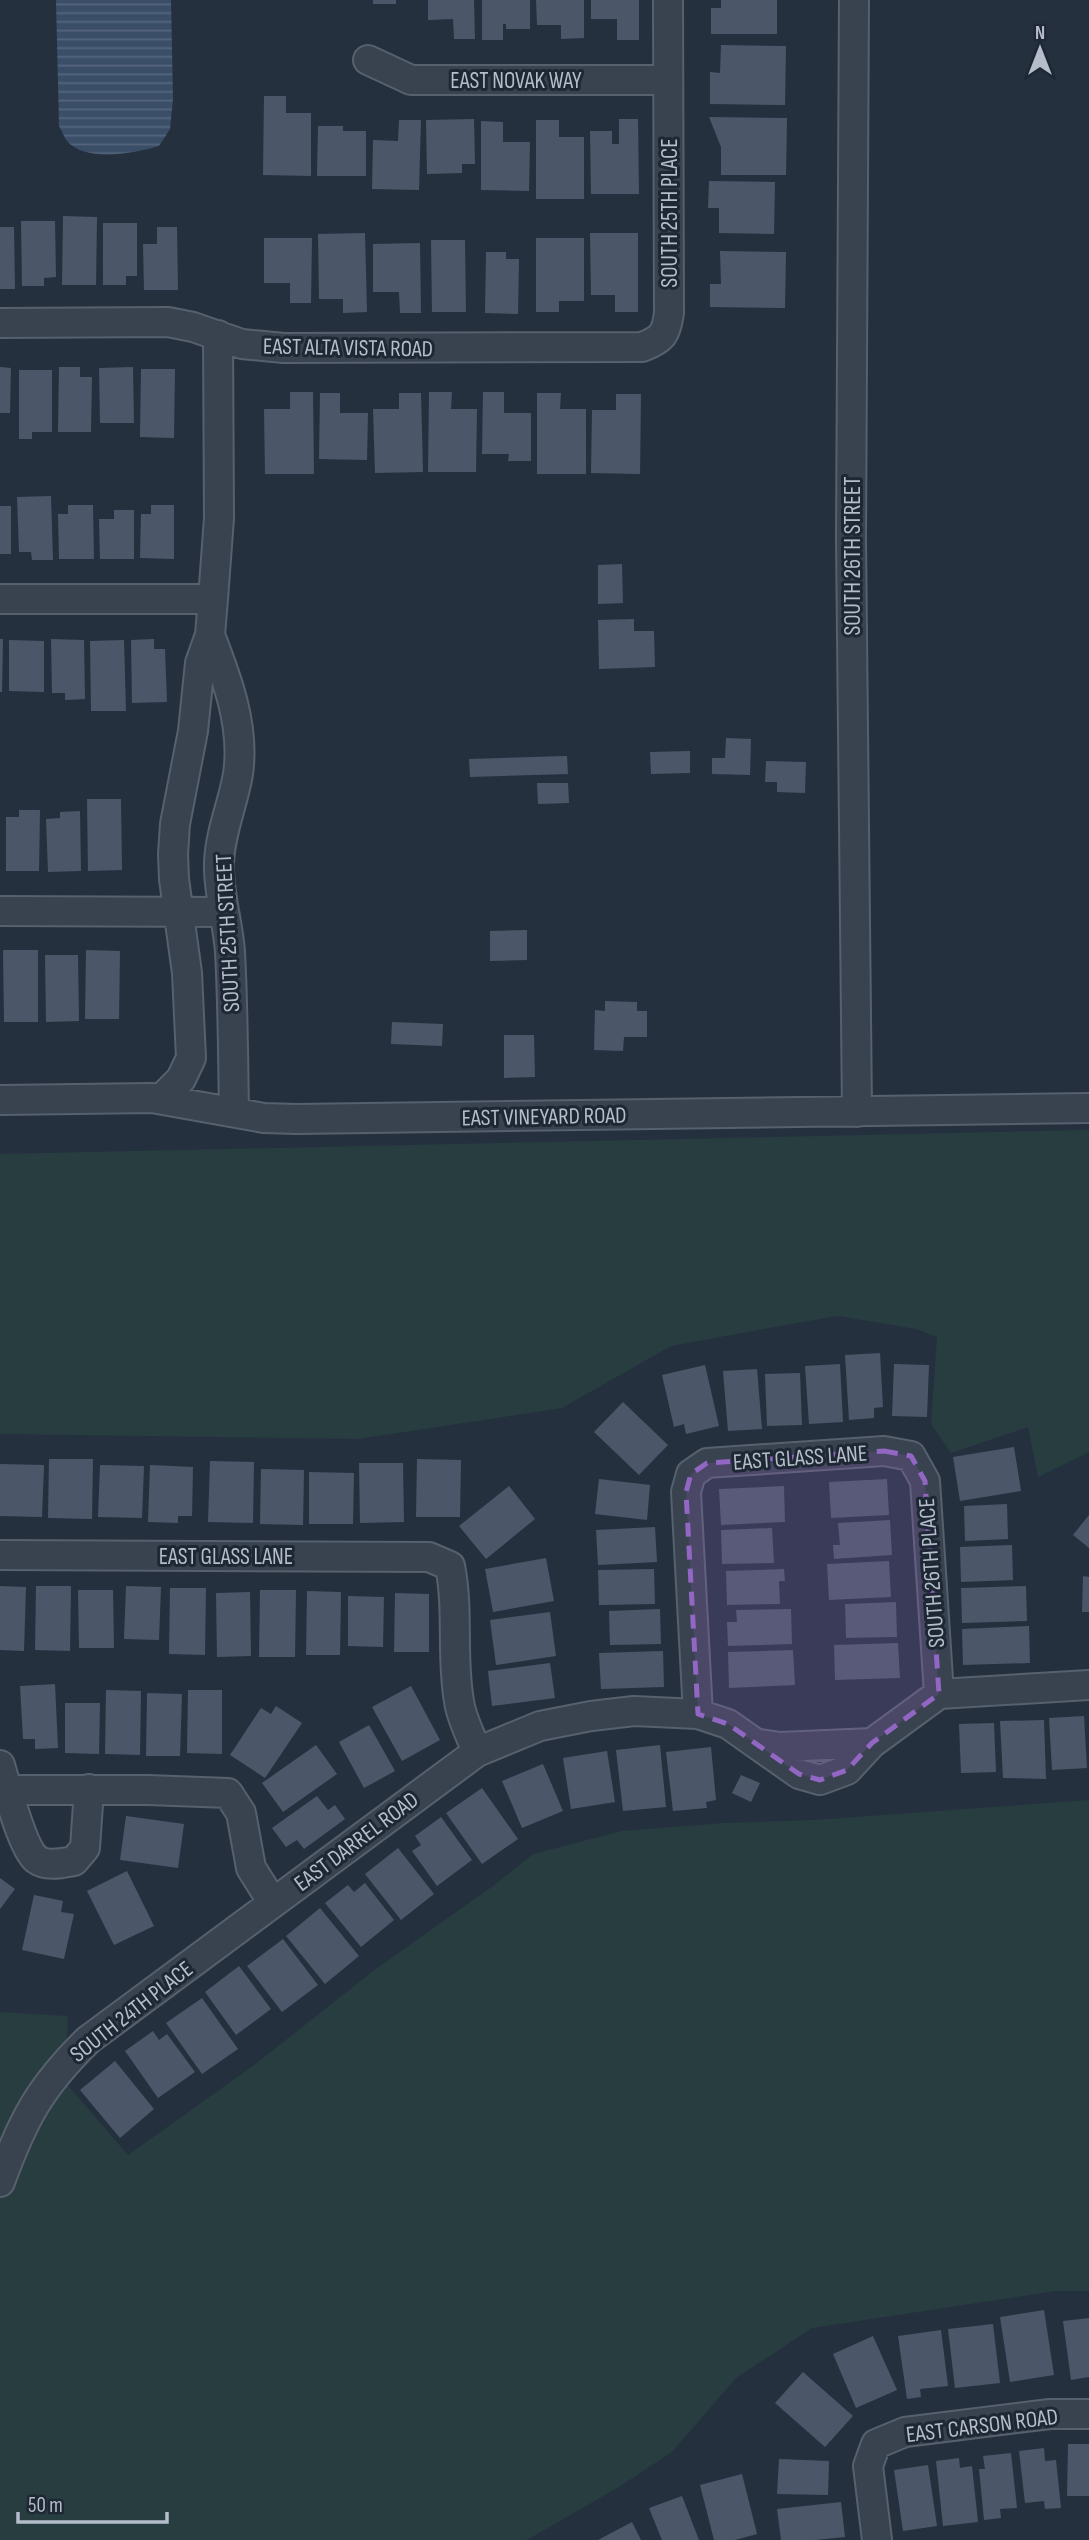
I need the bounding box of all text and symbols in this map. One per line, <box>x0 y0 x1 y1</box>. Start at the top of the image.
north arrow <box>1005 14 1075 84</box>
text: N <box>1035 22 1045 45</box>
street label: EAST NOVAK WAY <box>450 67 582 95</box>
street label: SOUTH 25TH PLACE <box>656 138 684 288</box>
street label: EAST ALTA VISTA ROAD <box>263 333 433 363</box>
street label: SOUTH 26TH STREET <box>839 476 867 636</box>
street label: SOUTH 25TH STREET <box>210 853 246 1013</box>
street label: EAST VINEYARD ROAD <box>461 1102 627 1132</box>
street label: EAST GLASS LANE <box>732 1439 868 1477</box>
street label: SOUTH 26TH PLACE <box>913 1497 951 1649</box>
street label: EAST GLASS LANE <box>159 1543 293 1571</box>
street label: EAST DARREL ROAD <box>289 1786 424 1898</box>
street label: SOUTH 24TH PLACE <box>65 1955 199 2069</box>
street label: EAST CARSON ROAD <box>905 2403 1060 2449</box>
scale bar <box>18 2480 166 2524</box>
text: 50 m <box>28 2493 63 2518</box>

